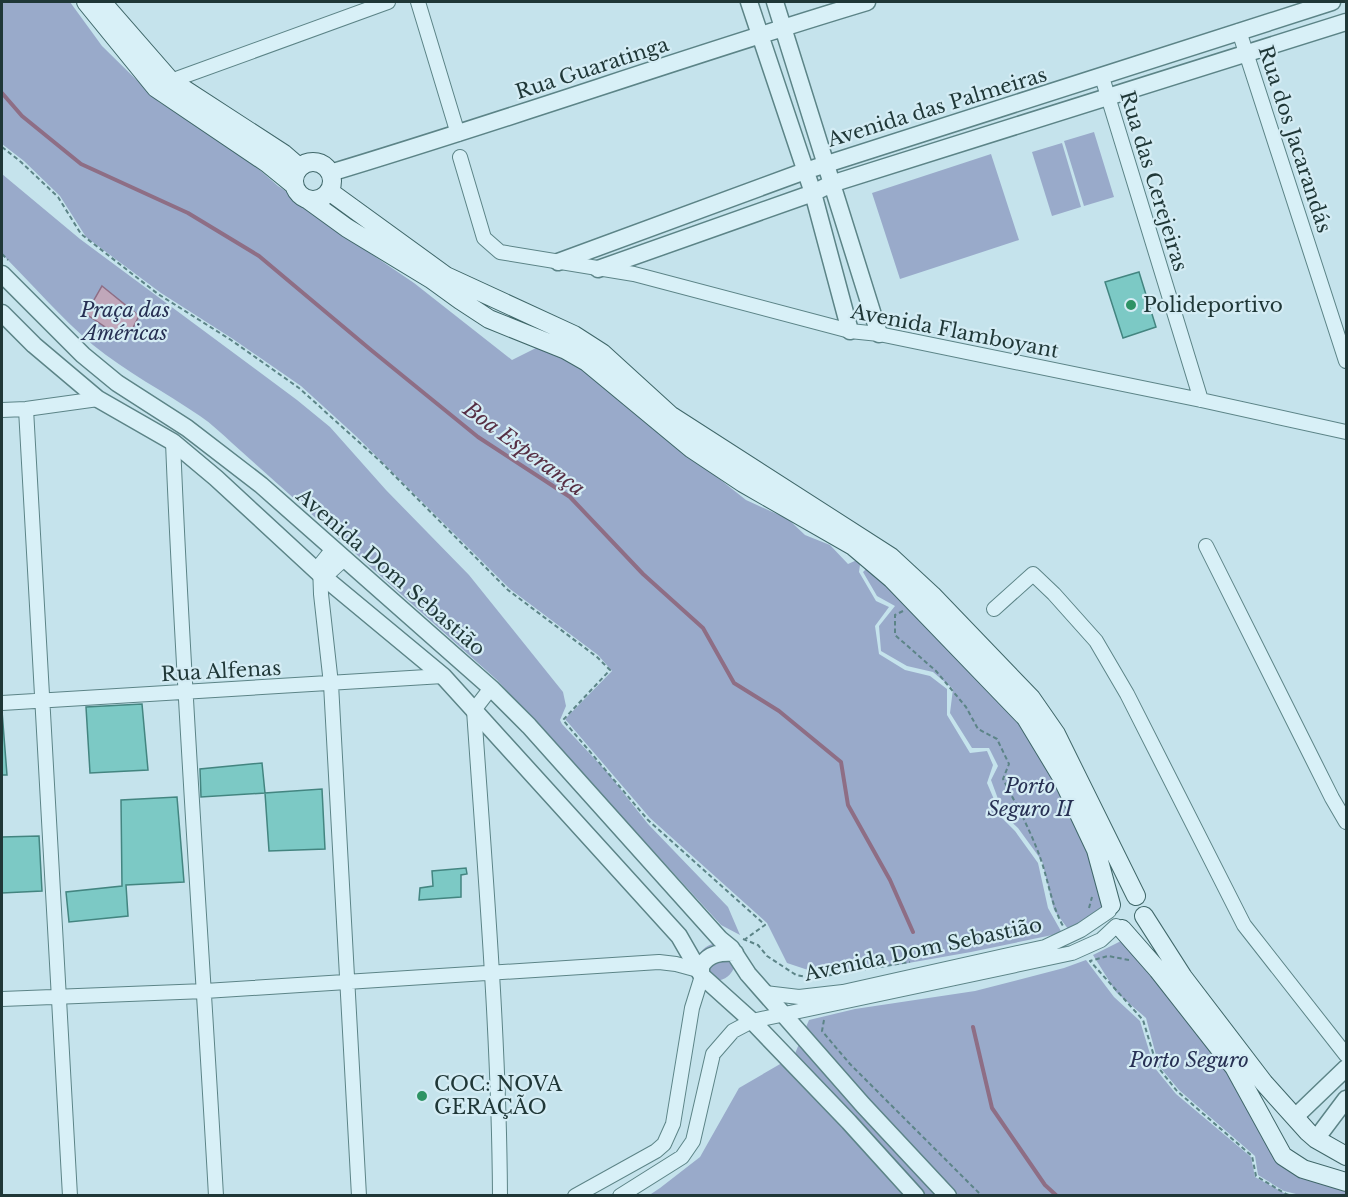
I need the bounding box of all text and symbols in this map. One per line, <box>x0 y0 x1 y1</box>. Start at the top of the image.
street label: Rua Guaratinga <box>512 32 672 104</box>
street label: Rua dos Jacarandás <box>1253 42 1337 236</box>
street label: Avenida das Palmeiras <box>823 62 1050 152</box>
street label: Rua das Cerejeiras <box>1115 88 1193 274</box>
place label: Polideportivo <box>1143 293 1283 317</box>
park label: Praça das Américas <box>79 298 170 345</box>
marker: Polideportivo <box>1124 298 1138 312</box>
street label: Avenida Flamboyant <box>848 299 1061 363</box>
water label: Boa Esperança <box>457 396 590 502</box>
street label: Avenida Dom Sebastião <box>291 483 490 661</box>
street label: Rua Alfenas <box>160 656 282 686</box>
park label: Porto Seguro II <box>987 774 1074 821</box>
street label: Avenida Dom Sebastião <box>801 912 1044 986</box>
park label: Porto Seguro <box>1128 1048 1249 1072</box>
place label: COC: NOVA GERAÇÃO <box>434 1072 563 1119</box>
marker: COC: NOVA GERAÇÃO <box>415 1089 429 1103</box>

